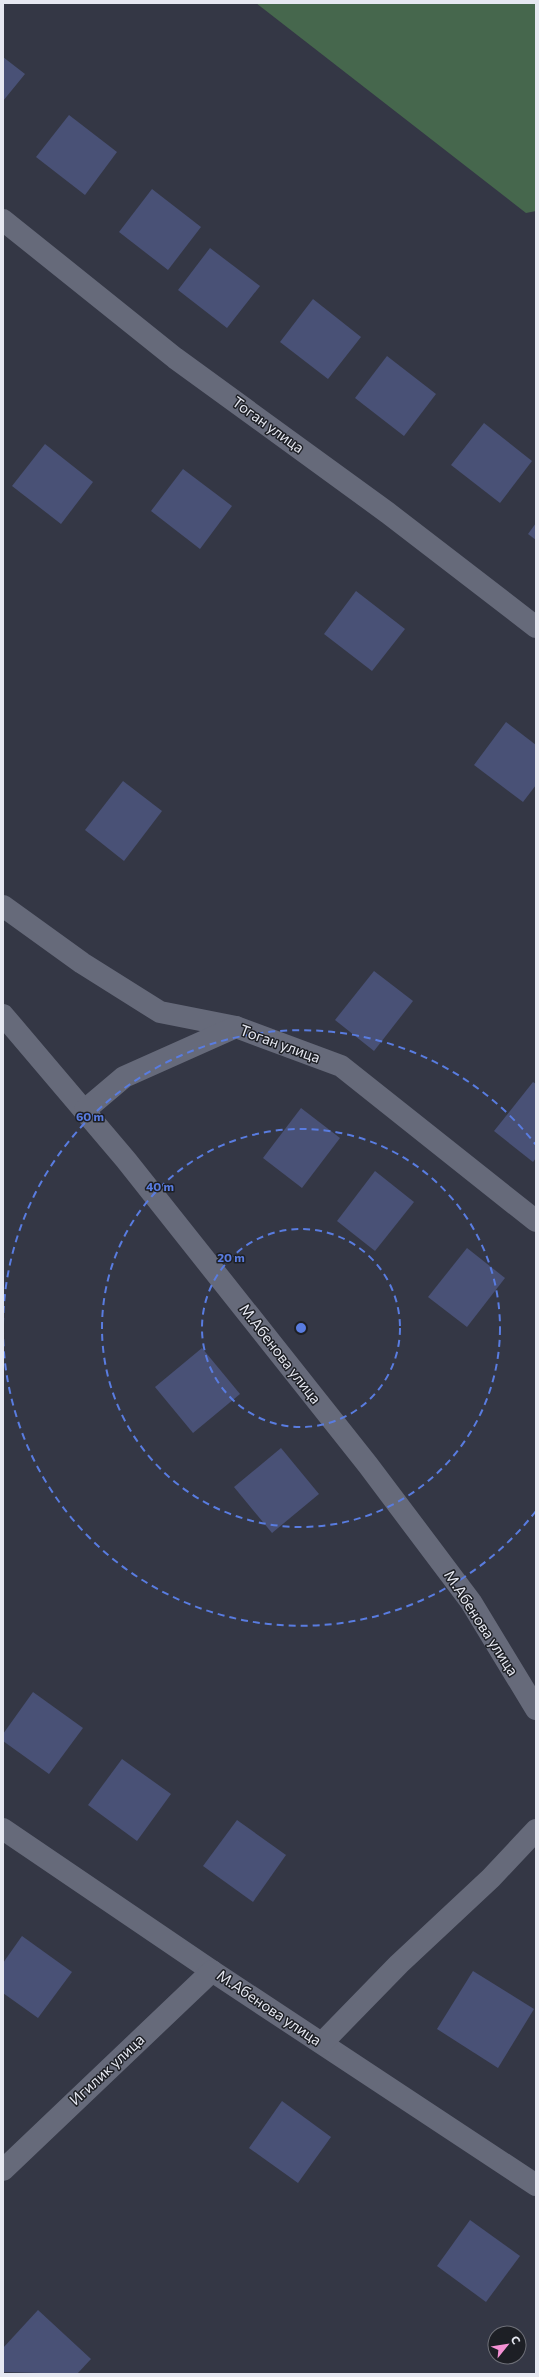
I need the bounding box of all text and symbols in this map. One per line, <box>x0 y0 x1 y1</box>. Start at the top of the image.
street label: Тоган улица <box>229 392 308 456</box>
street label: Тоган улица <box>238 1020 323 1066</box>
text: 60 m <box>76 1109 104 1123</box>
text: 40 m <box>146 1179 174 1193</box>
text: 20 m <box>217 1250 245 1264</box>
street label: М.Абенова улица <box>236 1300 325 1407</box>
centre of rings <box>294 1321 308 1335</box>
street label: М.Абенова улица <box>441 1566 523 1679</box>
street label: М.Абенова улица <box>214 1966 325 2049</box>
street label: Игилик улица <box>65 2030 147 2108</box>
north arrow <box>487 2325 527 2365</box>
text: С <box>509 2333 524 2347</box>

